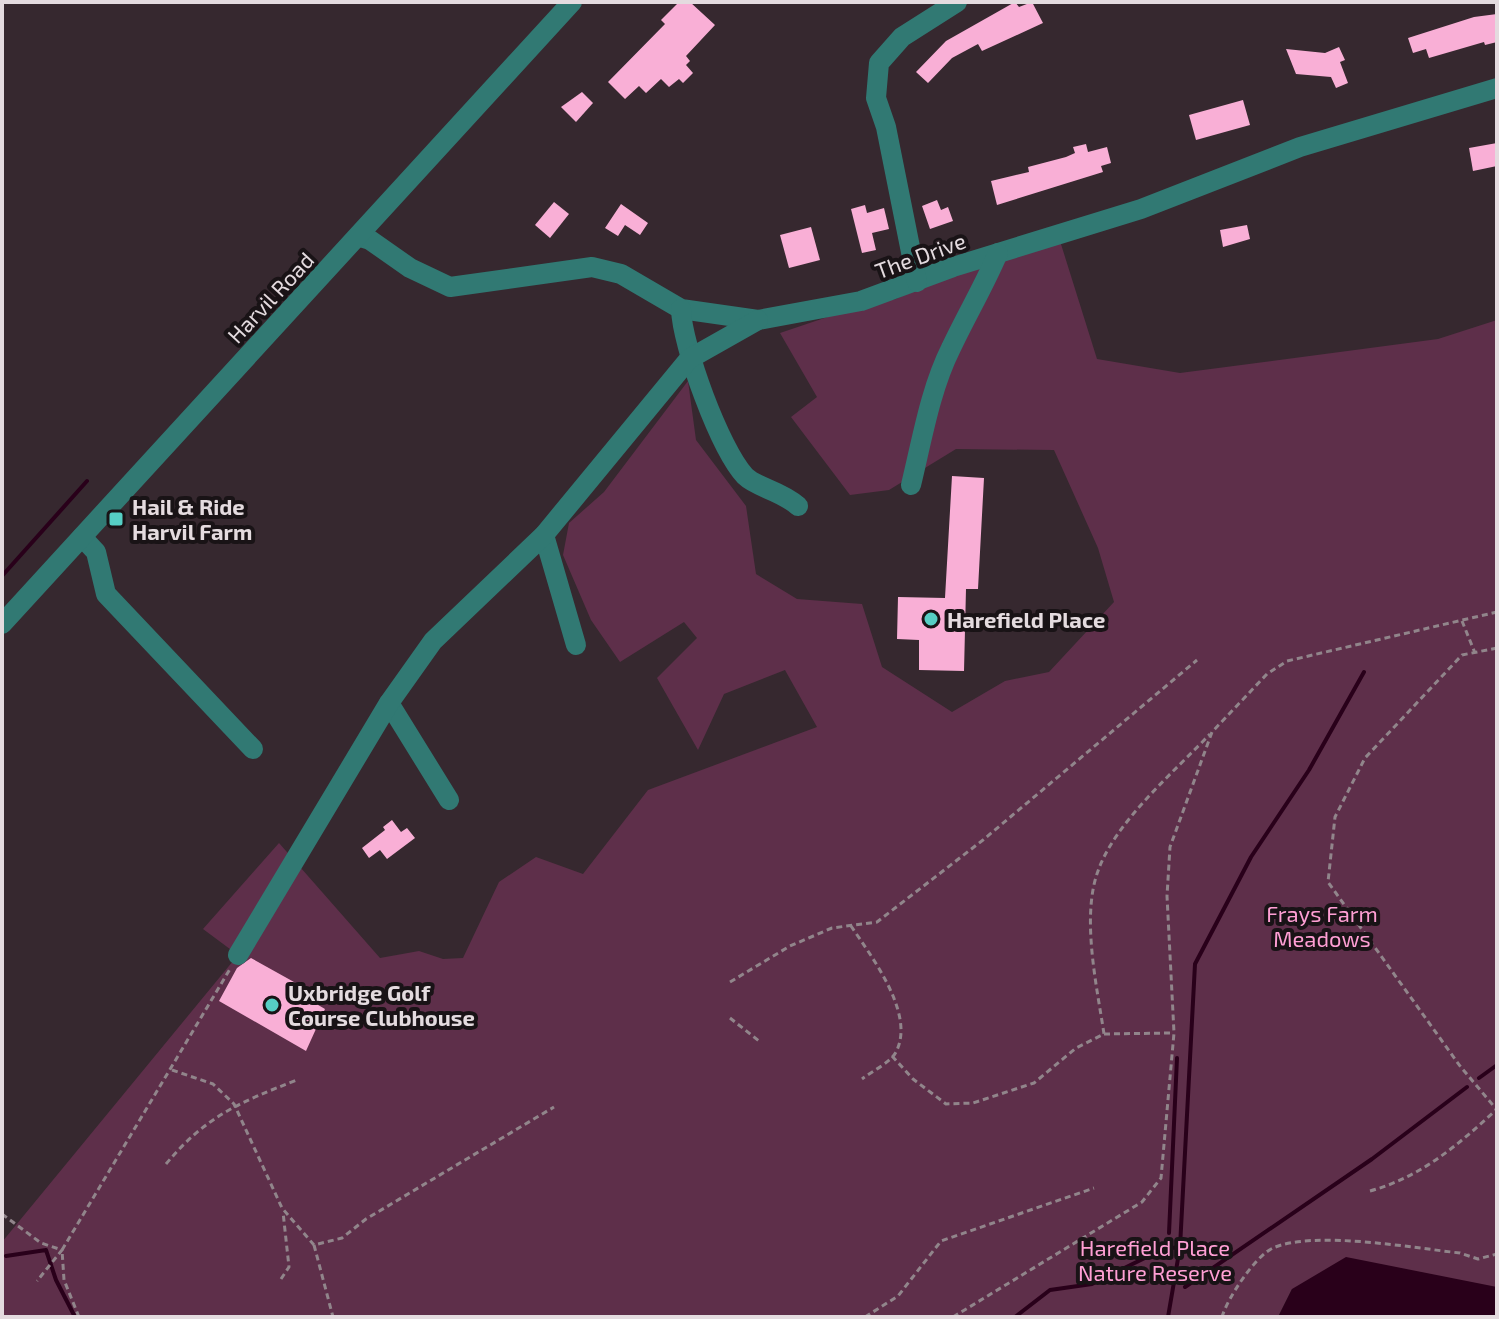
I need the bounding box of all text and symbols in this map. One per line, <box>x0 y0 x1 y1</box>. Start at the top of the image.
street label: The Drive <box>871 227 969 283</box>
street label: Harvil Road <box>222 246 318 348</box>
place label: Hail & Ride Harvil Farm <box>132 493 252 544</box>
marker: Hail & Ride Harvil Farm <box>107 510 125 528</box>
place label: Harefield Place <box>947 606 1105 632</box>
marker: Harefield Place <box>922 610 940 628</box>
park label: Frays Farm Meadows <box>1266 900 1378 951</box>
place label: Uxbridge Golf Course Clubhouse <box>288 979 475 1030</box>
marker: Uxbridge Golf Course Clubhouse <box>263 996 281 1014</box>
park label: Harefield Place Nature Reserve <box>1078 1234 1232 1285</box>

